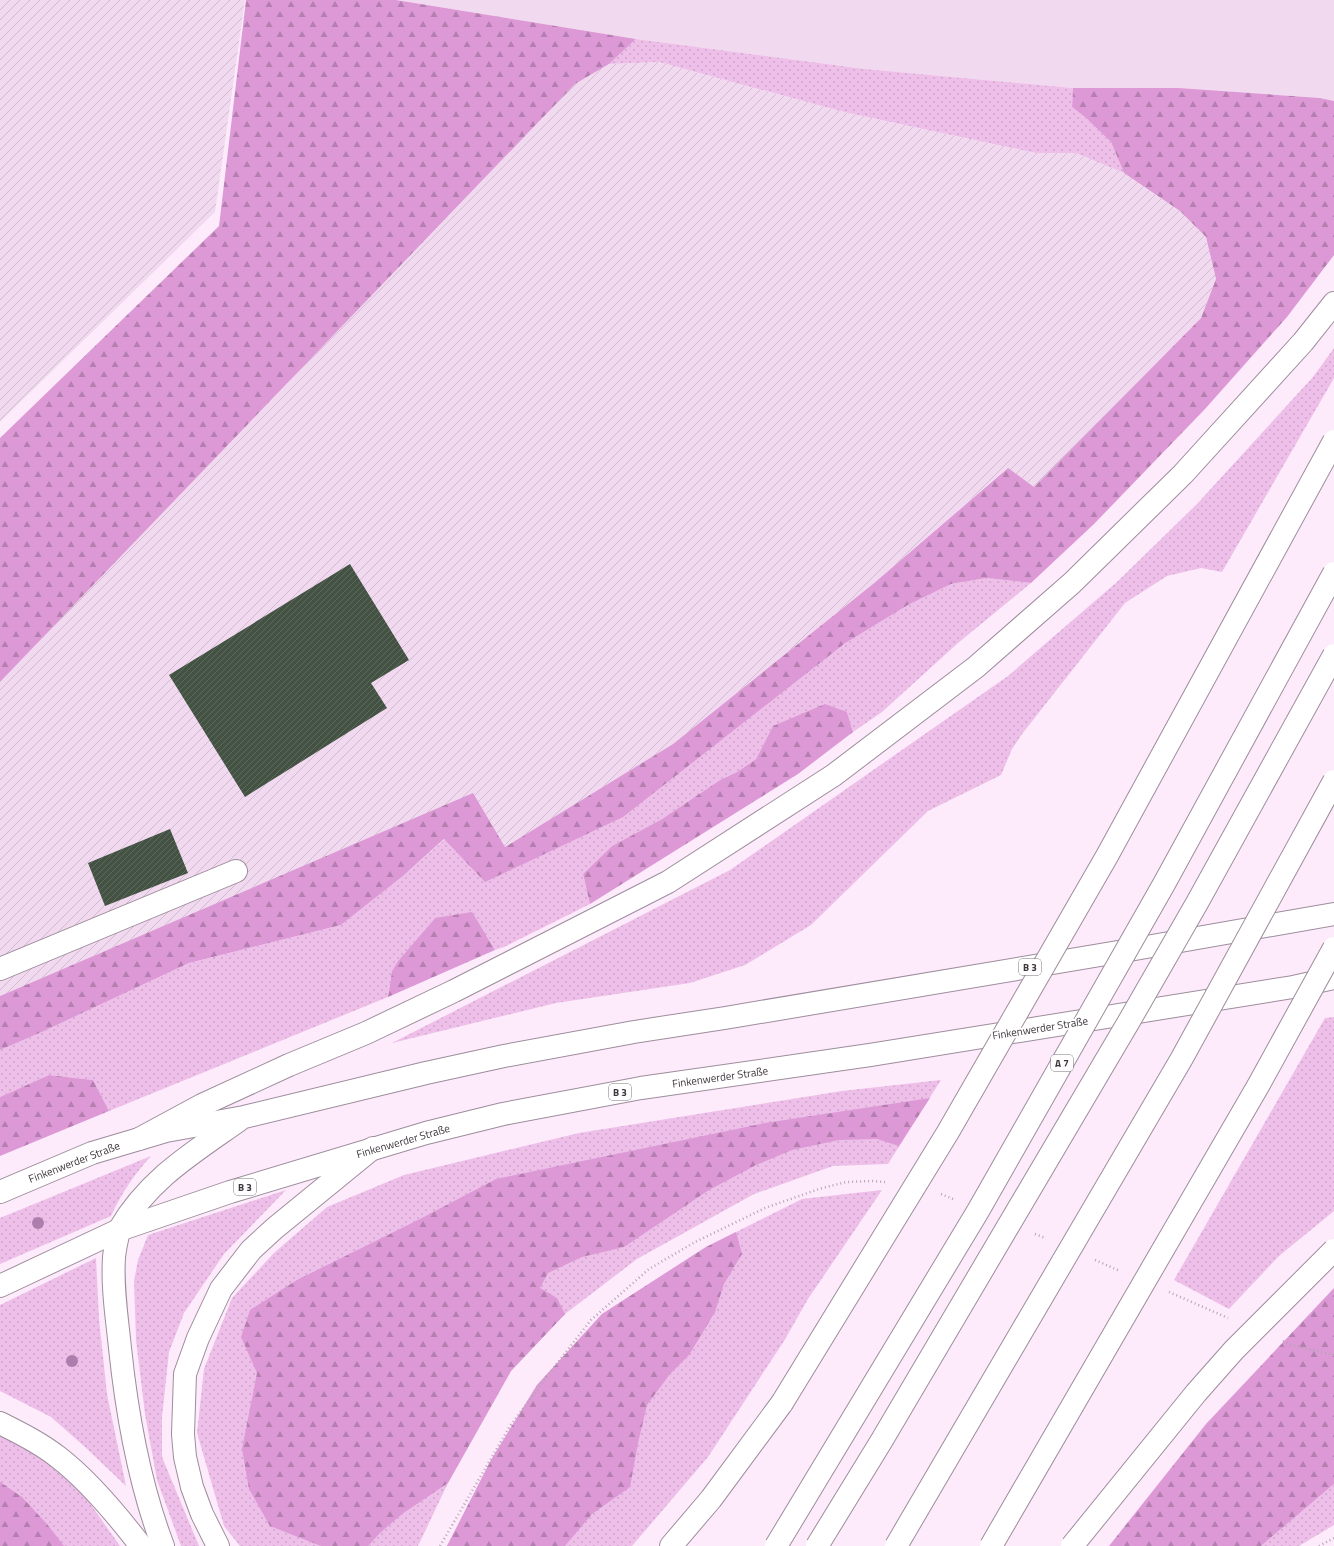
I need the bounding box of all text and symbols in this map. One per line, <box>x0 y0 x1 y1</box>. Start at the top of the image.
road number: B 3 <box>1019 959 1041 975</box>
street label: Finkenwerder Straße <box>991 1012 1089 1043</box>
road number: A 7 <box>1051 1055 1073 1071</box>
street label: Finkenwerder Straße <box>671 1062 769 1092</box>
road number: B 3 <box>609 1084 631 1100</box>
street label: Finkenwerder Straße <box>354 1120 452 1162</box>
street label: Finkenwerder Straße <box>26 1137 122 1187</box>
road number: B 3 <box>234 1179 256 1195</box>

